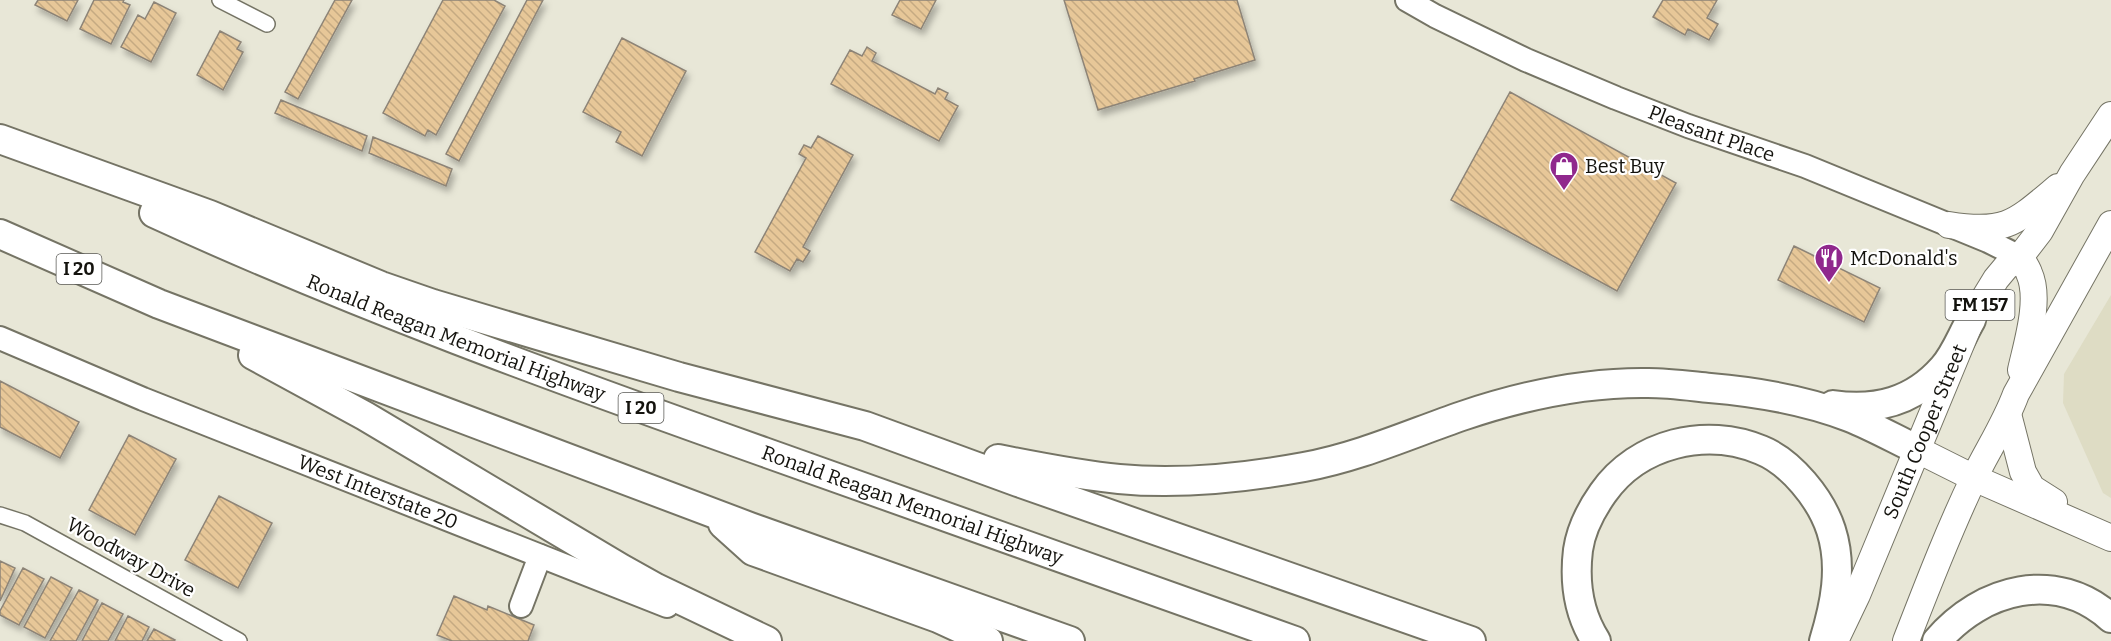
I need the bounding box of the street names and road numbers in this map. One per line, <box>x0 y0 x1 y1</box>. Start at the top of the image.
street label: Pleasant Place <box>1645 100 1778 167</box>
road number: I 20 <box>56 254 101 284</box>
street label: Ronald Reagan Memorial Highway <box>303 269 609 406</box>
road number: FM 157 <box>1946 290 2014 320</box>
street label: South Cooper Street <box>1878 341 1972 522</box>
road number: I 20 <box>618 393 664 423</box>
street label: Ronald Reagan Memorial Highway <box>759 440 1067 570</box>
street label: West Interstate 20 <box>294 449 461 534</box>
street label: Woodway Drive <box>63 512 199 602</box>

